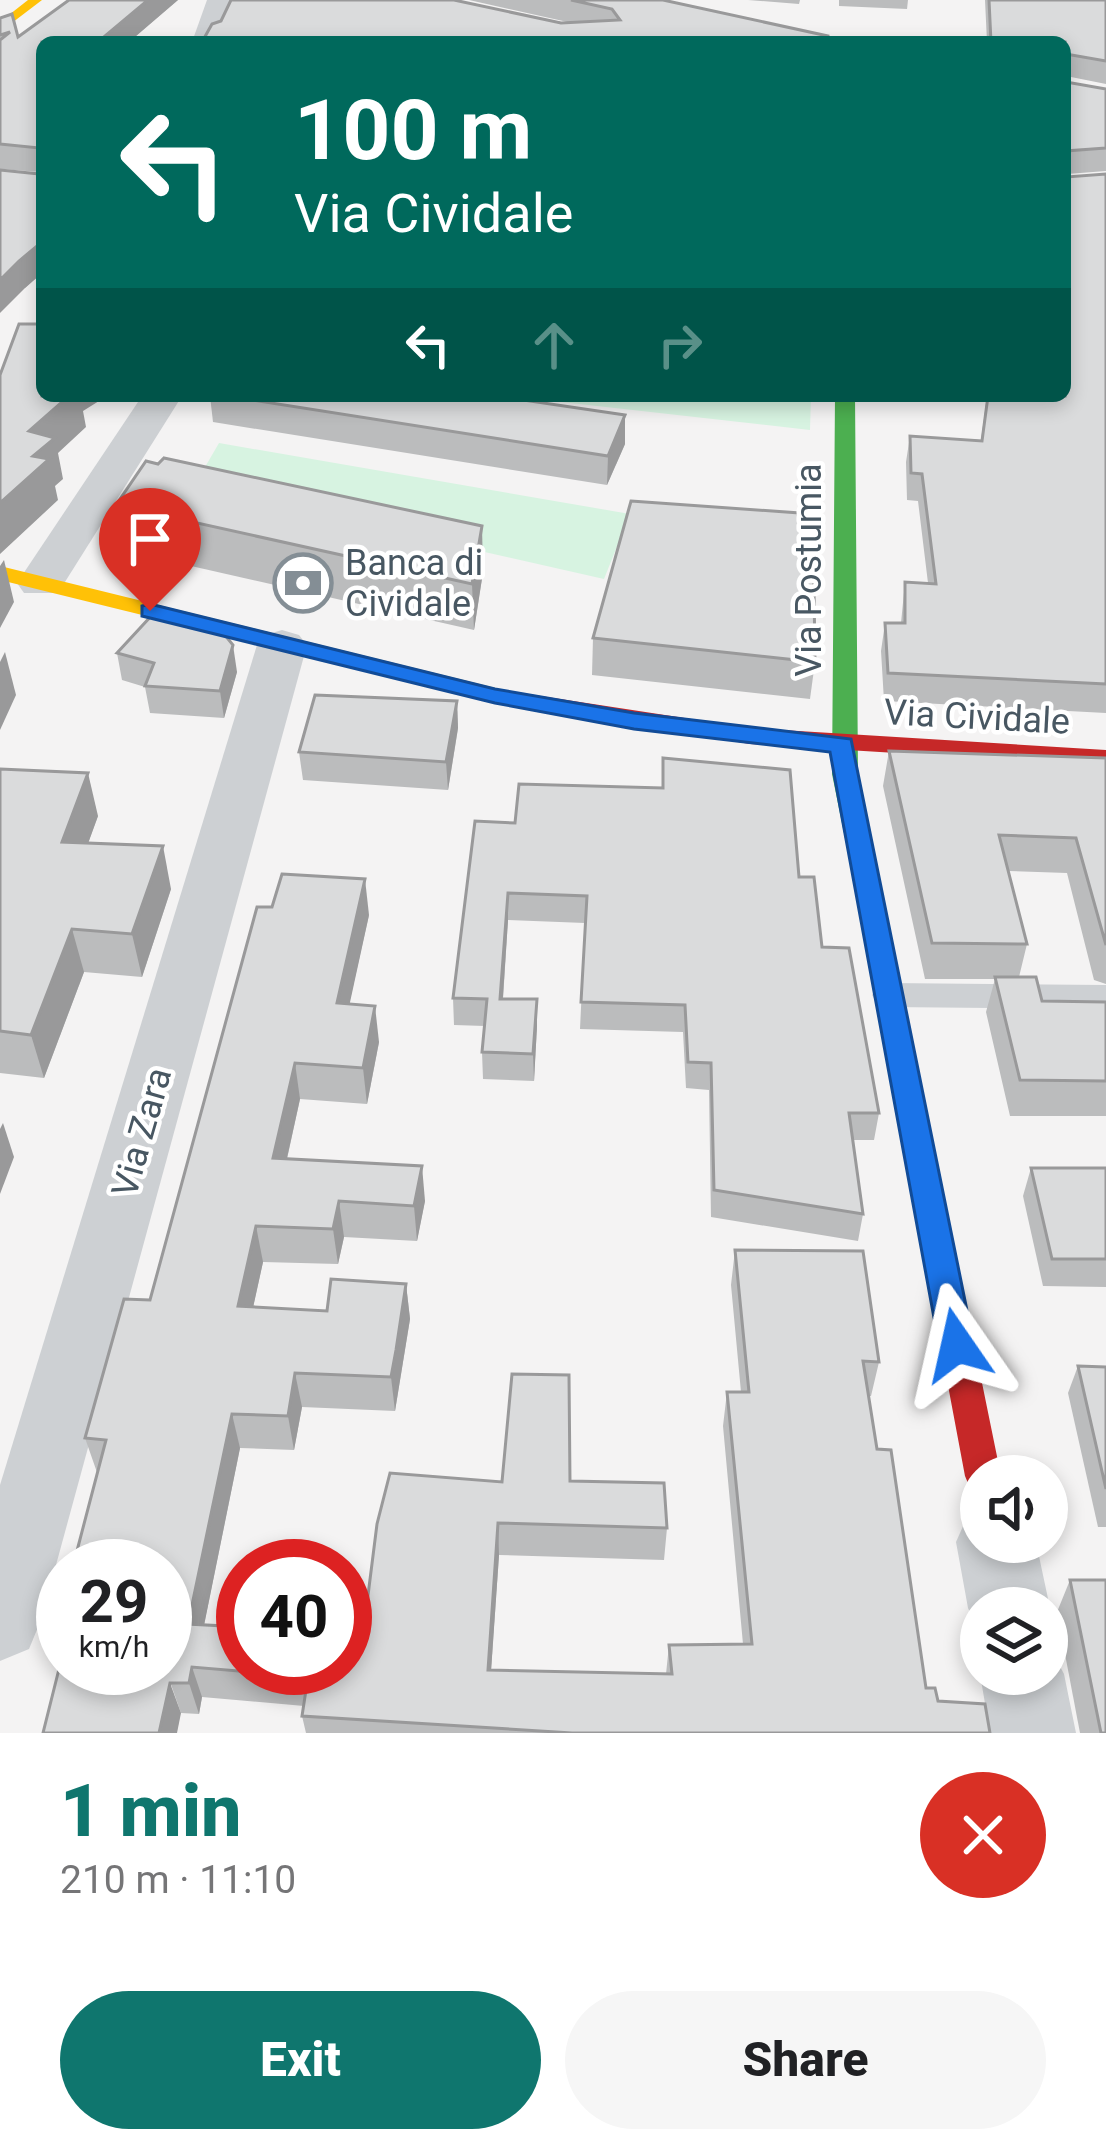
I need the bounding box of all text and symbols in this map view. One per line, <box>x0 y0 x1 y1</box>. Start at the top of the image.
text: 100 m <box>294 81 532 180</box>
icon: left <box>96 84 252 240</box>
text: Via Cividale <box>294 182 573 245</box>
icon: left <box>395 312 461 378</box>
icon: ahead <box>521 312 587 378</box>
icon: right <box>647 312 713 378</box>
street label: Via Postumia <box>788 463 830 677</box>
pin <box>99 488 201 611</box>
icon: arrive <box>117 506 183 572</box>
place label: Banca di Cividale <box>345 542 483 625</box>
bank icon: Banca di Cividale <box>272 552 334 614</box>
street label: Via Cividale <box>883 691 1071 743</box>
street label: Via Zara <box>104 1063 180 1202</box>
position arrow <box>894 1282 1020 1408</box>
map controls <box>960 1455 1068 1695</box>
button: sound <box>960 1455 1068 1563</box>
speed limit sign: 40 <box>216 1539 372 1695</box>
text: 29 <box>80 1566 148 1637</box>
button: layers <box>960 1587 1068 1695</box>
text: km/h <box>79 1629 149 1664</box>
text: 1 min <box>60 1769 242 1854</box>
button: close <box>920 1772 1046 1898</box>
text: 210 m · 11:10 <box>60 1857 296 1903</box>
button: Exit <box>60 1991 541 2129</box>
button: Share <box>565 1991 1046 2129</box>

